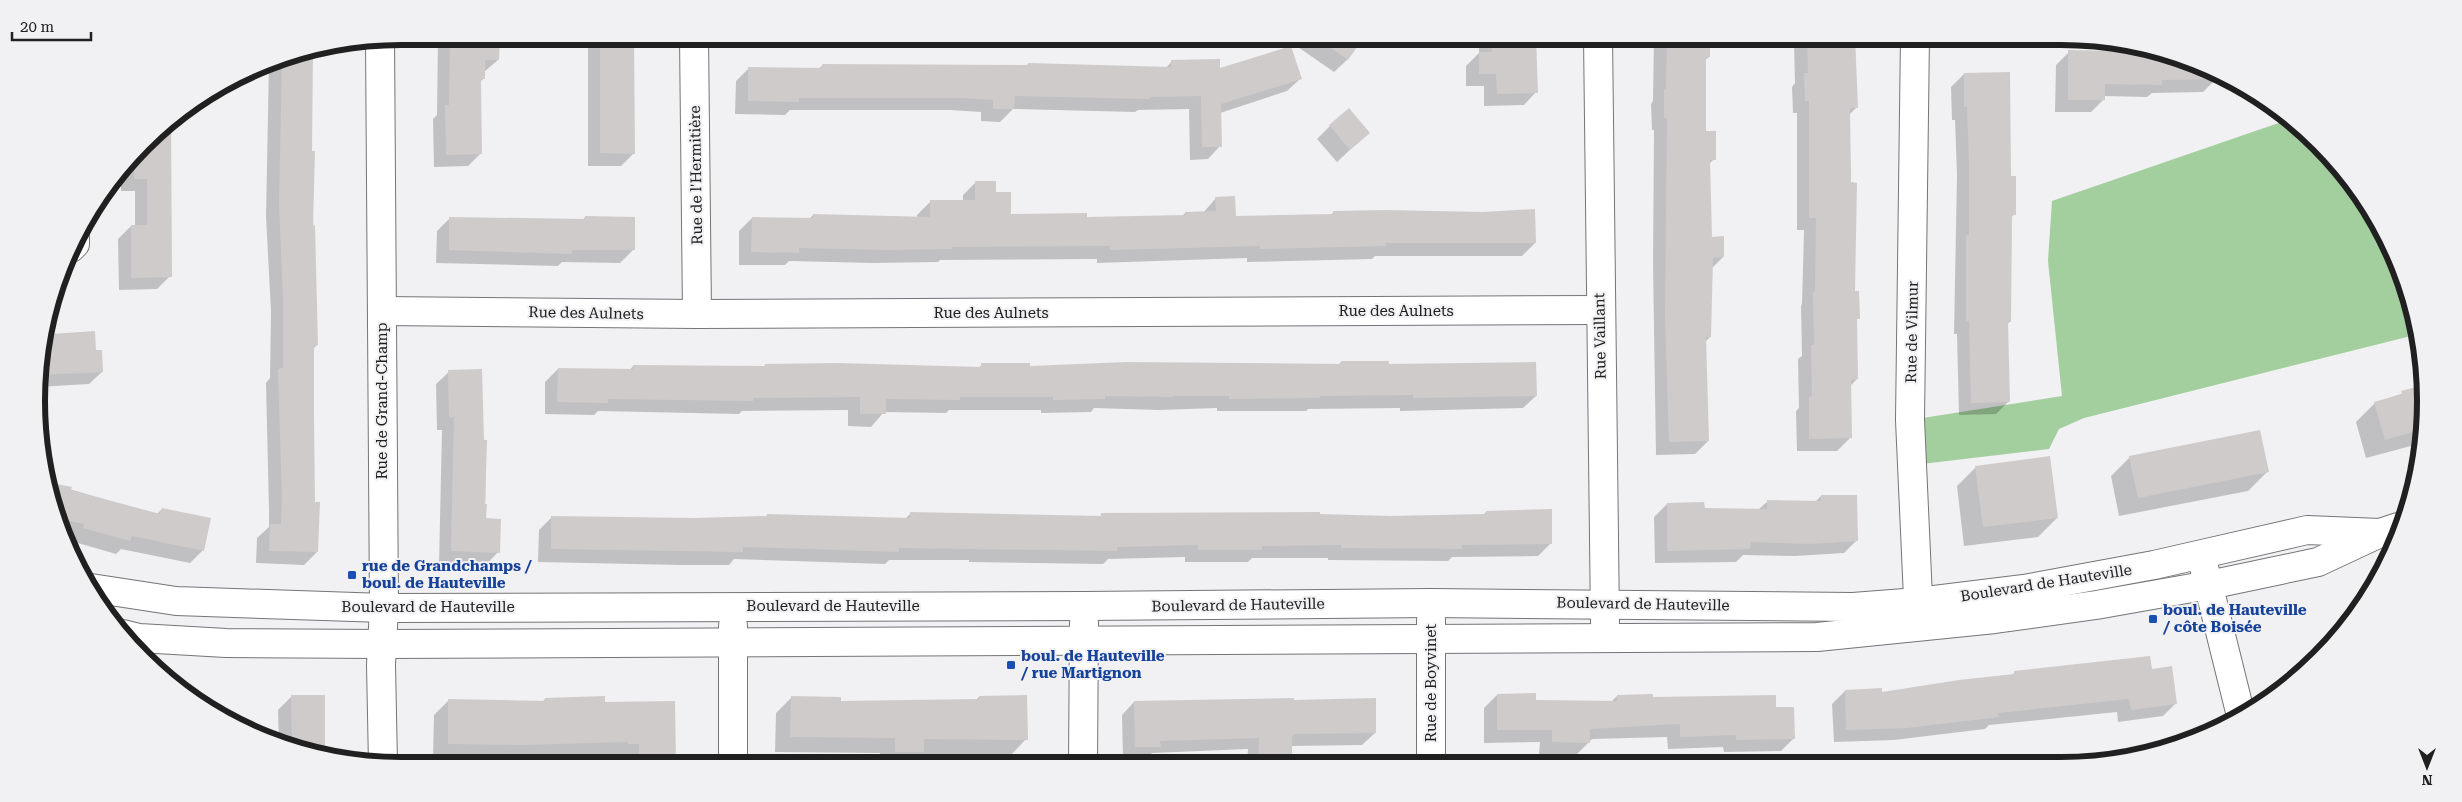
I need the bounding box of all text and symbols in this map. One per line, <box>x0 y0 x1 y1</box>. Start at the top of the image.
scale bar <box>12 10 91 42</box>
text: 20 m <box>20 18 55 36</box>
street label: Rue de l'Hermitière <box>686 105 706 245</box>
street label: Rue de Vilmur <box>1902 281 1922 383</box>
street label: Rue Vaillant <box>1590 292 1610 379</box>
street label: Rue des Aulnets <box>1338 302 1454 320</box>
street label: Rue des Aulnets <box>528 303 644 323</box>
street label: Rue des Aulnets <box>933 304 1049 322</box>
street label: Rue de Grand-Champ <box>373 322 391 480</box>
place label: rue de Grandchamps / boul. de Hauteville <box>362 557 533 592</box>
street label: Boulevard de Hauteville <box>1959 561 2133 605</box>
marker: rue de Grandchamps / boul. de Hauteville <box>346 569 358 581</box>
street label: Boulevard de Hauteville <box>1556 593 1730 615</box>
street label: Boulevard de Hauteville <box>1151 594 1325 616</box>
street label: Boulevard de Hauteville <box>746 597 920 615</box>
street label: Boulevard de Hauteville <box>341 598 515 616</box>
place label: boul. de Hauteville / côte Boisée <box>2162 601 2307 636</box>
marker: boul. de Hauteville / côte Boisée <box>2147 613 2159 625</box>
street label: Rue de Boyvinet <box>1422 623 1440 742</box>
place label: boul. de Hauteville / rue Martignon <box>1020 647 1165 682</box>
marker: boul. de Hauteville / rue Martignon <box>1005 659 1017 671</box>
north arrow <box>2402 742 2452 792</box>
text: N <box>2421 772 2432 788</box>

